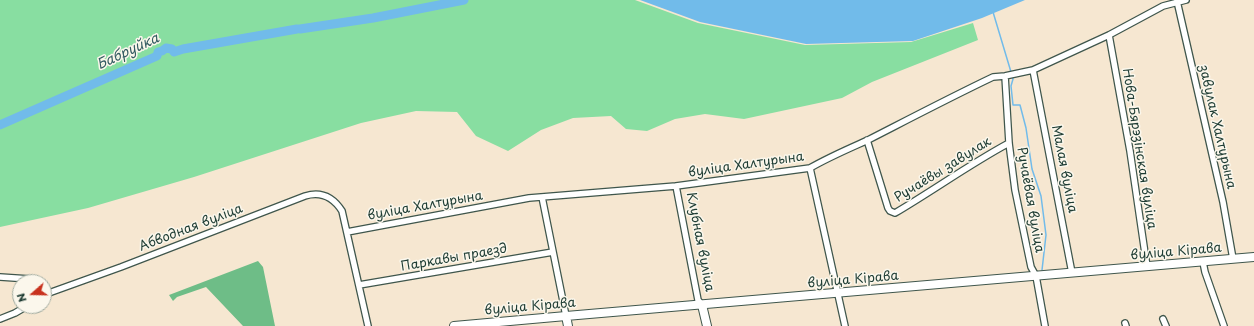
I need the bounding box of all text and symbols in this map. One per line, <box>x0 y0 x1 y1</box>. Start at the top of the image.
water label: Бабруйка <box>94 30 162 74</box>
street label: завулак Халтурына <box>1195 64 1239 190</box>
street label: Нова-Бярэзінская вуліца <box>1119 67 1159 231</box>
street label: Малая вуліца <box>1048 124 1080 214</box>
street label: Ручаёвы завулак <box>892 134 994 206</box>
street label: Ручаёвая вуліца <box>1013 146 1047 254</box>
street label: вуліца Халтурына <box>687 149 805 181</box>
street label: вуліца Халтурына <box>366 188 484 224</box>
street label: Клубная вуліца <box>683 191 717 293</box>
street label: Абводная вуліца <box>137 201 245 255</box>
street label: вуліца Кірава <box>1130 240 1222 264</box>
street label: Паркавы праезд <box>400 241 508 275</box>
street label: вуліца Кірава <box>807 268 899 292</box>
north arrow <box>12 274 52 314</box>
text: N <box>12 291 31 305</box>
street label: вуліца Кірава <box>484 295 576 319</box>

